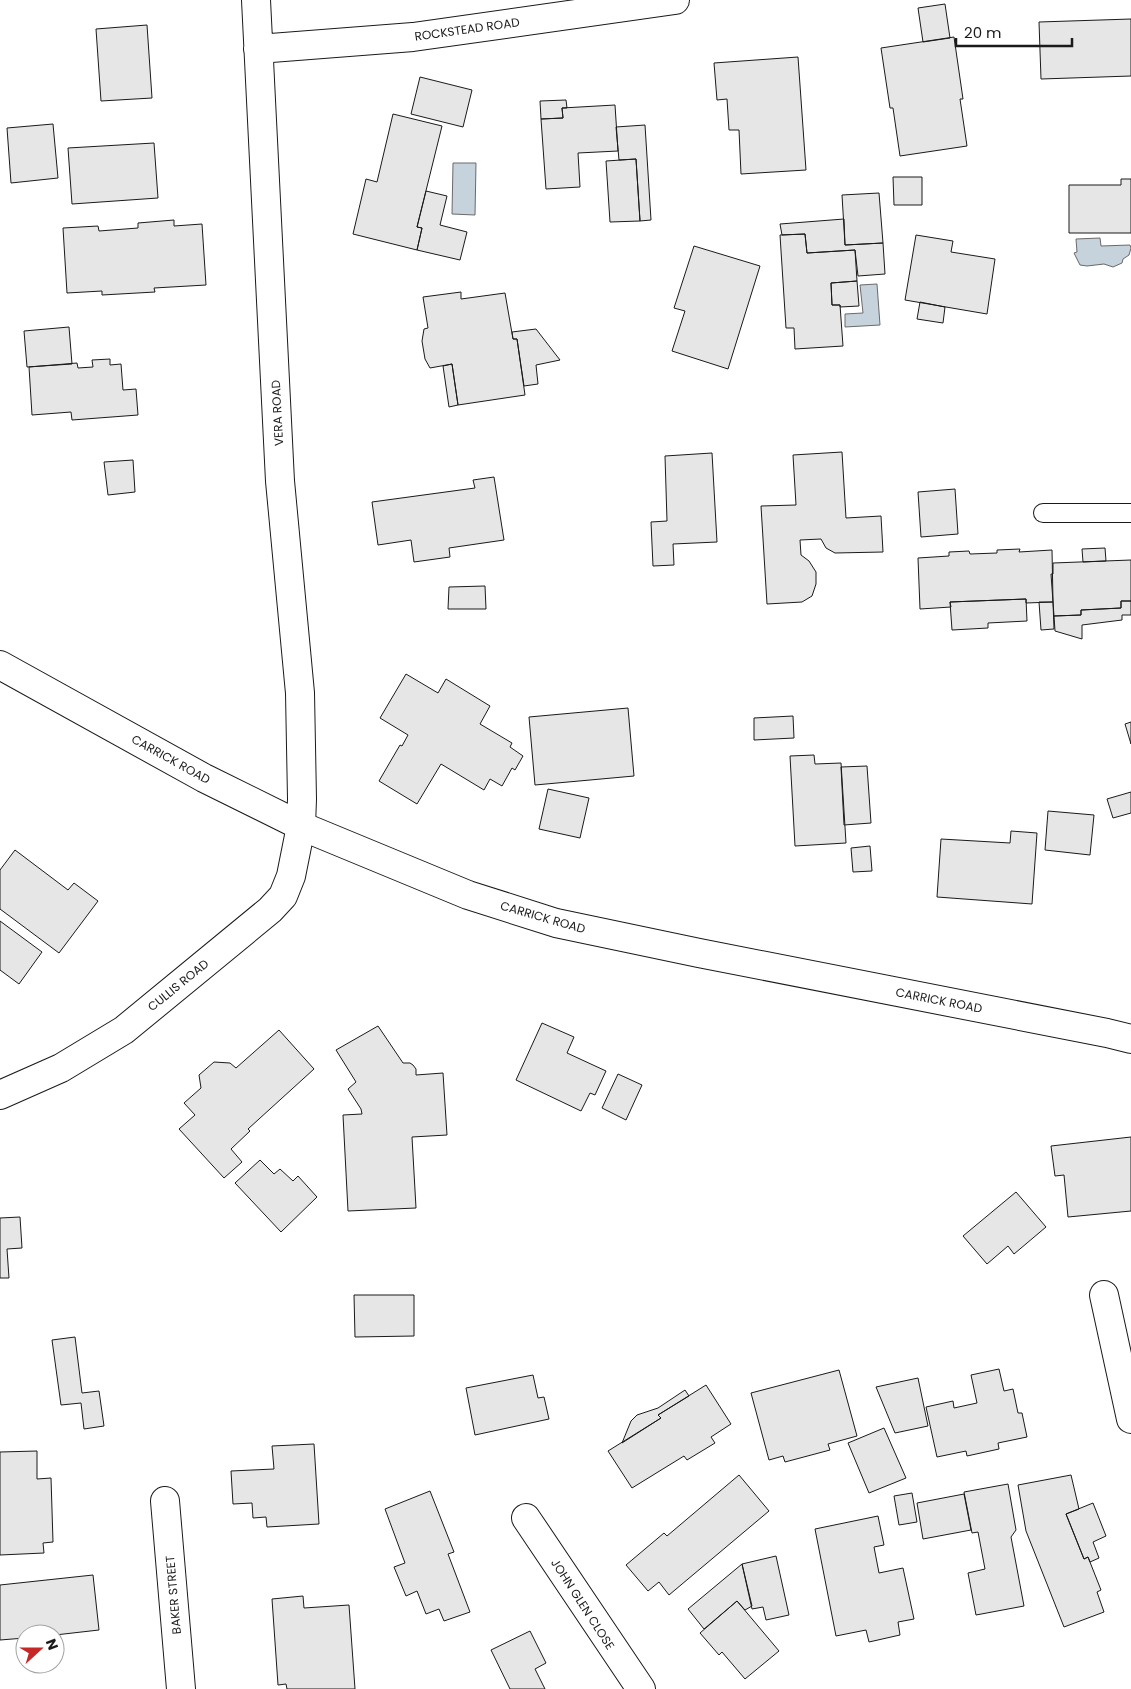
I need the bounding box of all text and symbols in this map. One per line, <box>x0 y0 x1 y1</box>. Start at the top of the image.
street label: ROCKSTEAD ROAD <box>413 13 521 45</box>
scale bar <box>956 15 1072 47</box>
text: 20 m <box>964 22 1002 43</box>
street label: VERA ROAD <box>267 380 287 446</box>
street label: CARRICK ROAD <box>128 730 214 788</box>
street label: CARRICK ROAD <box>498 897 588 937</box>
street label: CULLIS ROAD <box>144 955 212 1015</box>
street label: CARRICK ROAD <box>894 983 984 1017</box>
street label: BAKER STREET <box>161 1554 185 1635</box>
street label: JOHN GLEN CLOSE <box>547 1555 619 1653</box>
north arrow <box>15 1624 65 1674</box>
text: N <box>41 1636 63 1653</box>

